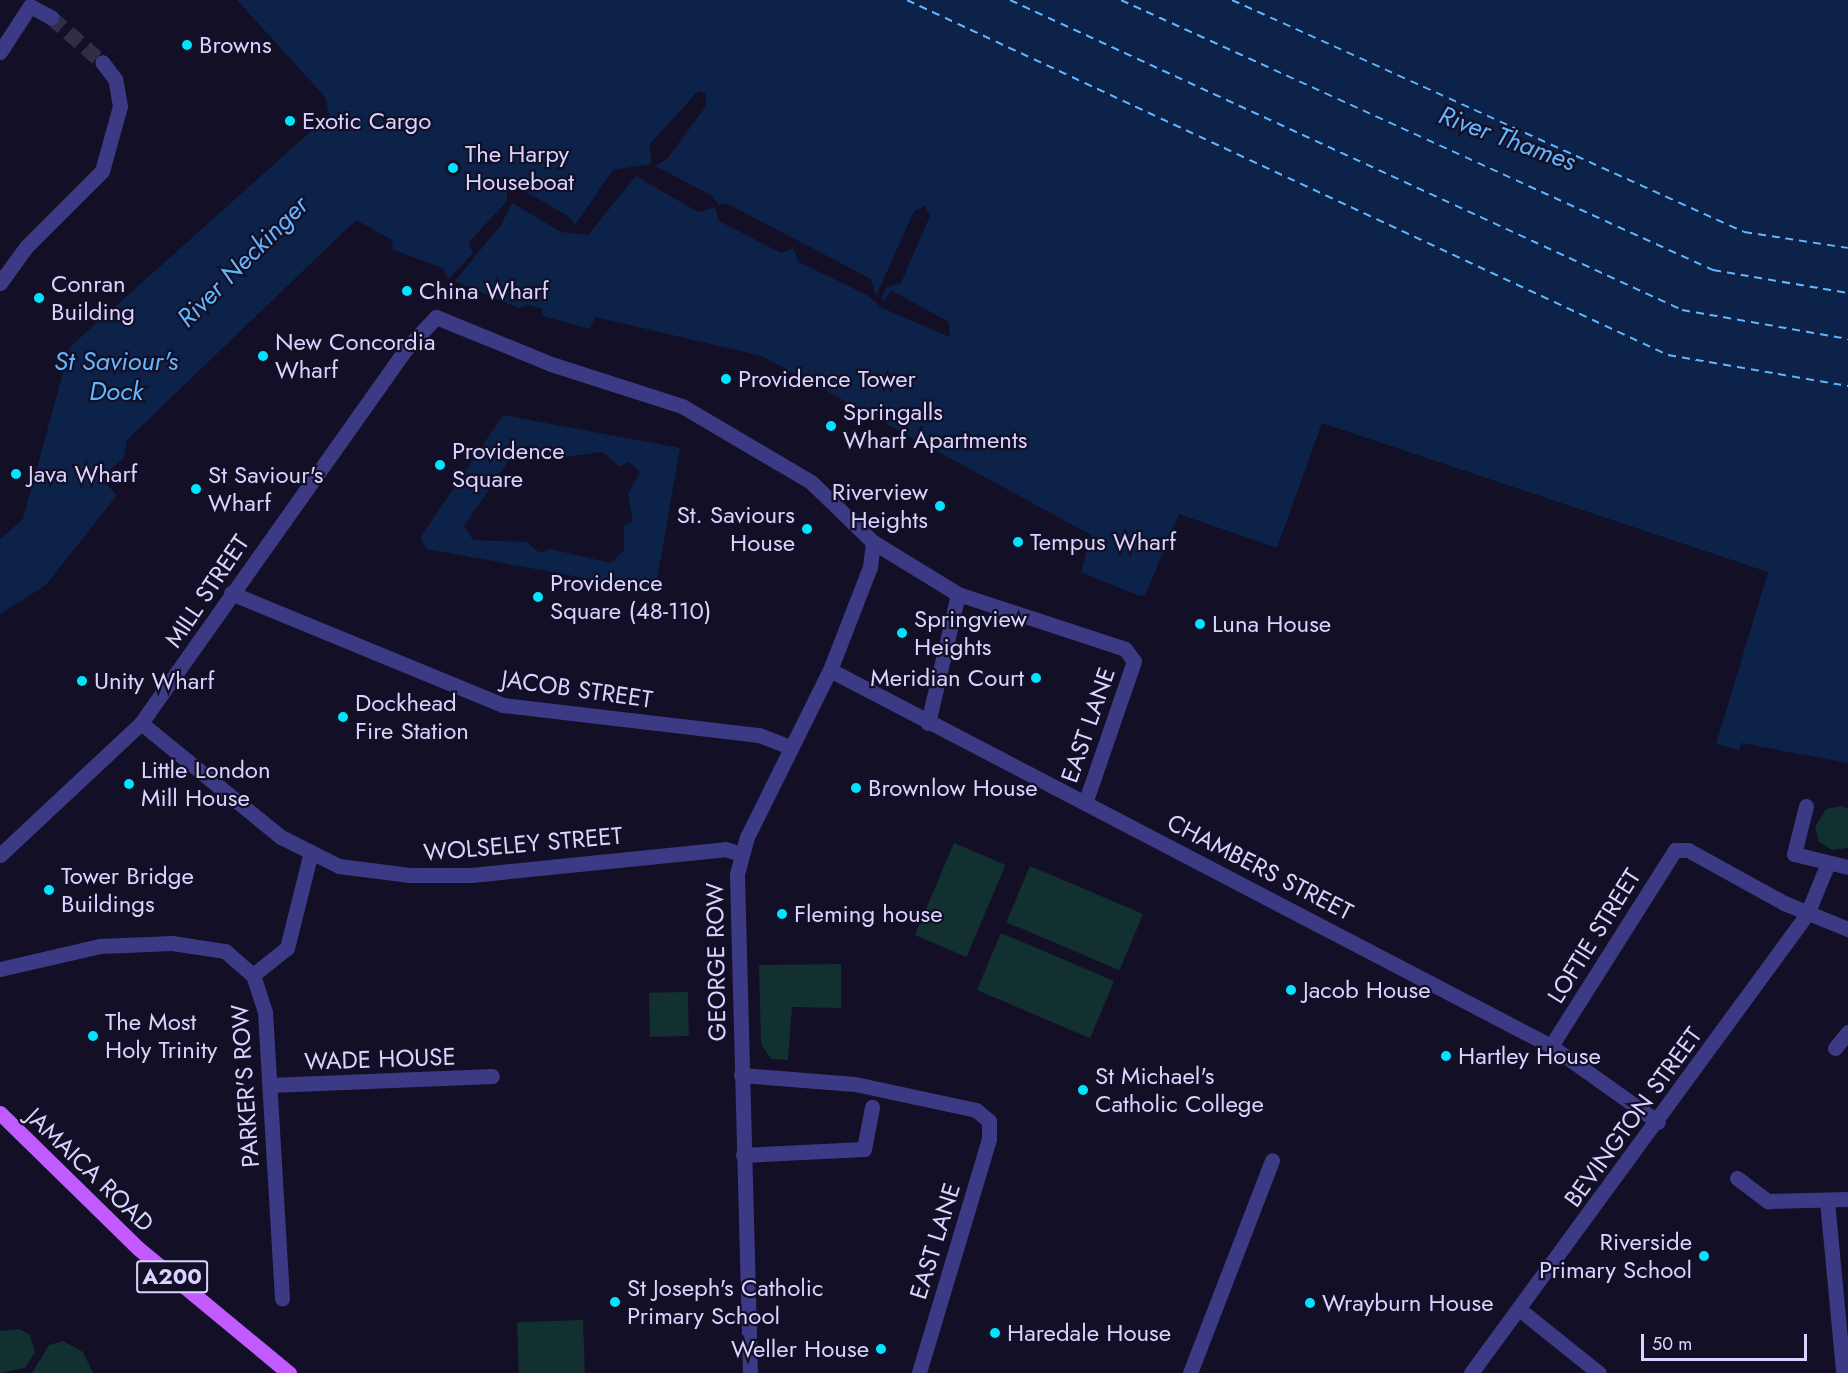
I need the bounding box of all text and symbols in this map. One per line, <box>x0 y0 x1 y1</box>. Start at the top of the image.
place label: Browns <box>199 31 272 59</box>
marker: Browns <box>180 38 194 52</box>
water label: River Thames <box>1434 100 1580 178</box>
place label: Exotic Cargo <box>302 107 431 135</box>
marker: Exotic Cargo <box>283 114 297 128</box>
place label: The Harpy Houseboat <box>465 140 574 196</box>
marker: The Harpy Houseboat <box>446 161 460 175</box>
water label: River Neckinger <box>171 190 315 334</box>
place label: Conran Building <box>51 270 135 326</box>
place label: China Wharf <box>419 277 549 305</box>
marker: China Wharf <box>400 284 414 298</box>
marker: Conran Building <box>32 291 46 305</box>
place label: New Concordia Wharf <box>275 328 436 384</box>
water label: St Saviour's Dock <box>54 346 178 408</box>
marker: New Concordia Wharf <box>256 349 270 363</box>
place label: Providence Tower <box>738 365 916 393</box>
marker: Providence Tower <box>719 372 733 386</box>
place label: Springalls Wharf Apartments <box>843 398 1027 454</box>
marker: Springalls Wharf Apartments <box>824 419 838 433</box>
place label: Providence Square <box>452 437 565 493</box>
marker: Providence Square <box>433 458 447 472</box>
place label: Java Wharf <box>28 460 137 488</box>
place label: St Saviour's Wharf <box>208 461 324 517</box>
marker: Java Wharf <box>9 467 23 481</box>
place label: Riverview Heights <box>832 478 928 534</box>
marker: St Saviour's Wharf <box>189 482 203 496</box>
marker: Riverview Heights <box>933 499 947 513</box>
place label: St. Saviours House <box>677 501 795 557</box>
marker: St. Saviours House <box>800 522 814 536</box>
place label: Tempus Wharf <box>1030 528 1176 556</box>
street label: MILL STREET <box>159 529 255 653</box>
marker: Tempus Wharf <box>1011 535 1025 549</box>
place label: Providence Square (48-110) <box>550 569 711 625</box>
marker: Providence Square (48-110) <box>531 590 545 604</box>
place label: Springview Heights <box>914 605 1027 661</box>
place label: Luna House <box>1212 610 1331 638</box>
marker: Luna House <box>1193 617 1207 631</box>
marker: Springview Heights <box>895 626 909 640</box>
street label: JACOB STREET <box>500 664 654 714</box>
place label: Meridian Court <box>870 664 1024 692</box>
street label: EAST LANE <box>1055 664 1121 786</box>
place label: Unity Wharf <box>94 667 214 695</box>
marker: Meridian Court <box>1029 671 1043 685</box>
marker: Unity Wharf <box>75 674 89 688</box>
place label: Dockhead Fire Station <box>355 689 469 745</box>
marker: Dockhead Fire Station <box>336 710 350 724</box>
place label: Little London Mill House <box>141 756 271 812</box>
place label: Brownlow House <box>868 774 1038 802</box>
marker: Little London Mill House <box>122 777 136 791</box>
marker: Brownlow House <box>849 781 863 795</box>
street label: CHAMBERS STREET <box>1162 808 1358 926</box>
street label: WOLSELEY STREET <box>422 821 624 867</box>
place label: Tower Bridge Buildings <box>61 862 194 918</box>
street label: LOFTIE STREET <box>1541 863 1647 1009</box>
street label: GEORGE ROW <box>700 882 732 1042</box>
marker: Tower Bridge Buildings <box>42 883 56 897</box>
place label: Fleming house <box>794 900 943 928</box>
marker: Fleming house <box>775 907 789 921</box>
place label: Jacob House <box>1303 976 1431 1004</box>
marker: Jacob House <box>1284 983 1298 997</box>
street label: PARKER'S ROW <box>225 1003 265 1169</box>
place label: The Most Holy Trinity <box>105 1008 217 1064</box>
street label: BEVINGTON STREET <box>1558 1022 1708 1212</box>
marker: The Most Holy Trinity <box>86 1029 100 1043</box>
street label: WADE HOUSE <box>304 1042 456 1076</box>
place label: Hartley House <box>1458 1042 1601 1070</box>
marker: Hartley House <box>1439 1049 1453 1063</box>
place label: St Michael's Catholic College <box>1095 1062 1264 1118</box>
marker: St Michael's Catholic College <box>1076 1083 1090 1097</box>
street label: JAMAICA ROAD <box>20 1102 160 1238</box>
street label: EAST LANE <box>904 1180 966 1302</box>
place label: Riverside Primary School <box>1539 1228 1692 1284</box>
marker: Riverside Primary School <box>1697 1249 1711 1263</box>
road number: A200 <box>136 1258 208 1296</box>
place label: St Joseph's Catholic Primary School <box>627 1274 824 1330</box>
place label: Wrayburn House <box>1322 1289 1494 1317</box>
marker: St Joseph's Catholic Primary School <box>608 1295 622 1309</box>
marker: Wrayburn House <box>1303 1296 1317 1310</box>
place label: Haredale House <box>1007 1319 1171 1347</box>
scale bar <box>1644 1322 1810 1360</box>
marker: Haredale House <box>988 1326 1002 1340</box>
text: 50 m <box>1652 1331 1692 1357</box>
place label: Weller House <box>731 1335 869 1363</box>
marker: Weller House <box>874 1342 888 1356</box>

